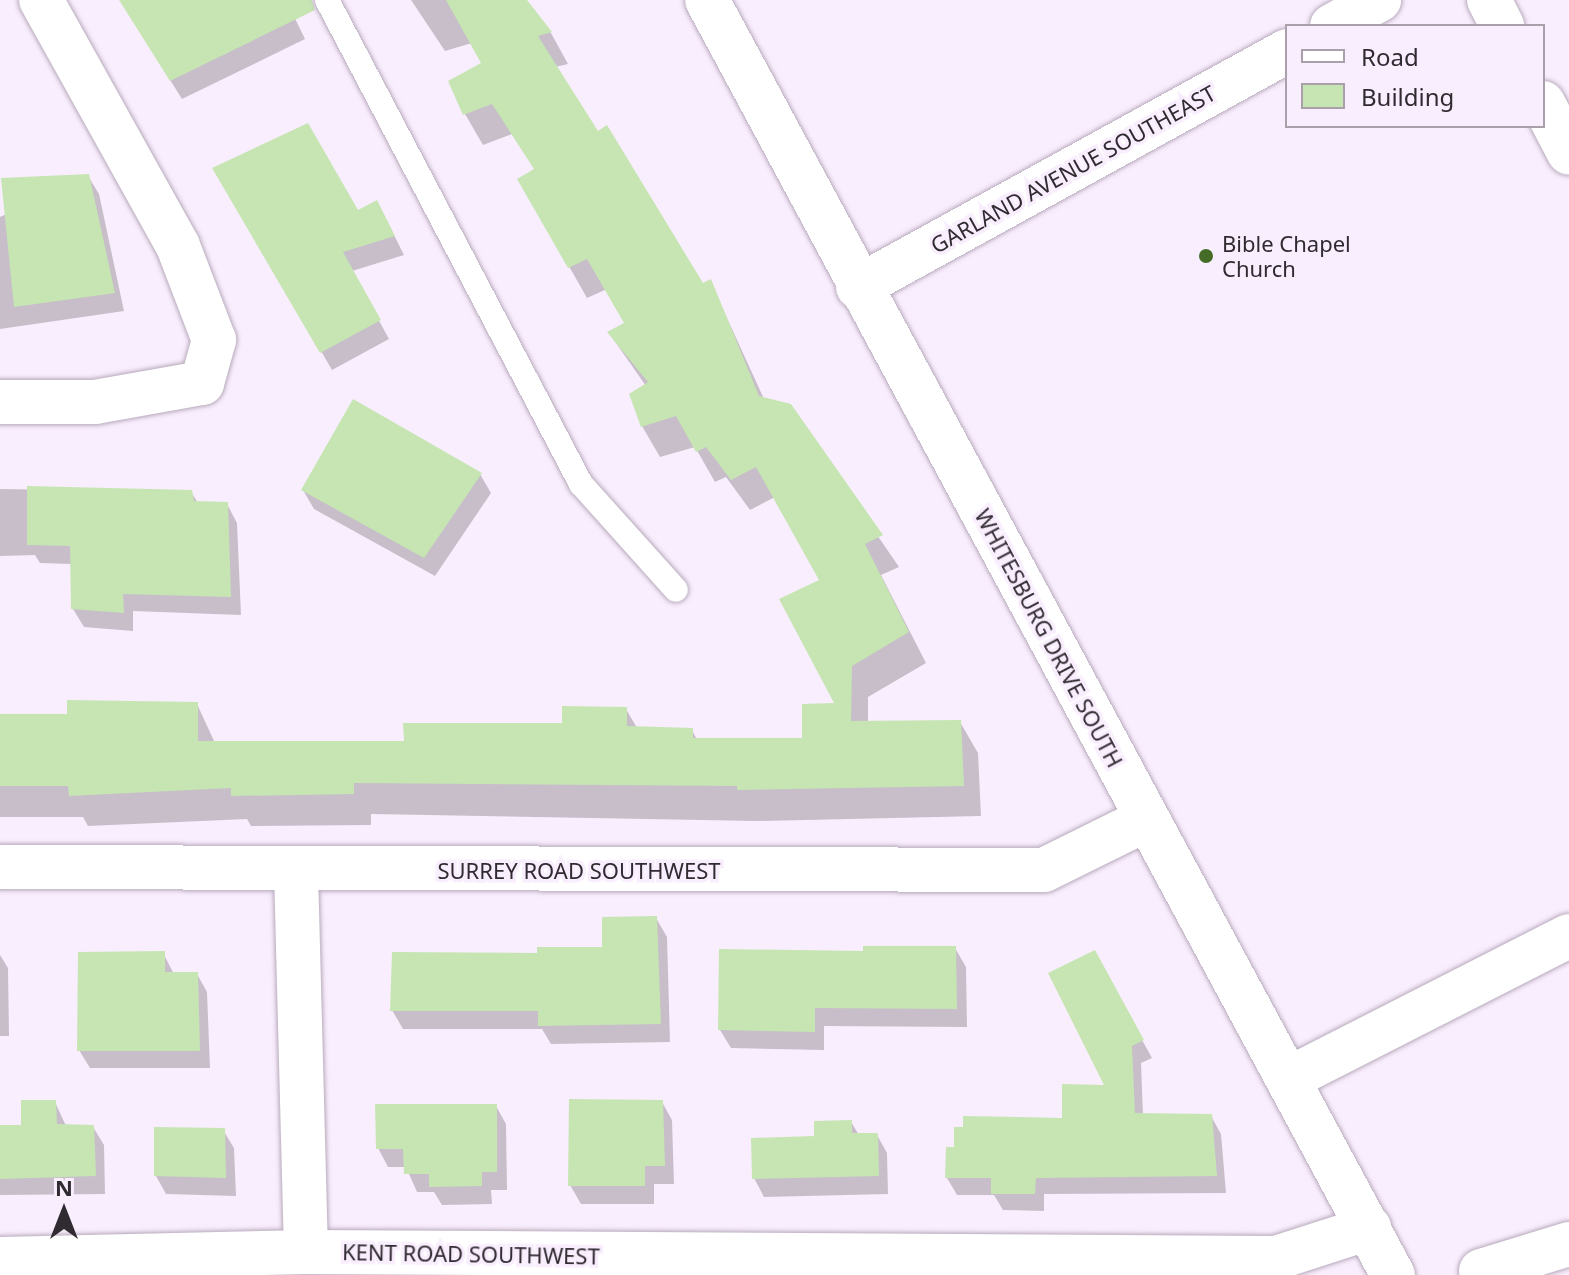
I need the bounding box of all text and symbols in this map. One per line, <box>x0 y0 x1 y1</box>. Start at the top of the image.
legend <box>1285 24 1545 128</box>
text: Road <box>1361 40 1419 73</box>
street label: GARLAND AVENUE SOUTHEAST <box>926 79 1220 259</box>
text: Building <box>1361 80 1454 113</box>
place label: Bible Chapel Church <box>1222 230 1351 282</box>
marker: Bible Chapel Church <box>1197 247 1215 265</box>
street label: WHITESBURG DRIVE SOUTH <box>970 504 1128 772</box>
street label: SURREY ROAD SOUTHWEST <box>437 858 721 884</box>
north arrow <box>24 1171 104 1251</box>
text: N <box>55 1172 73 1202</box>
street label: KENT ROAD SOUTHWEST <box>342 1239 600 1269</box>

